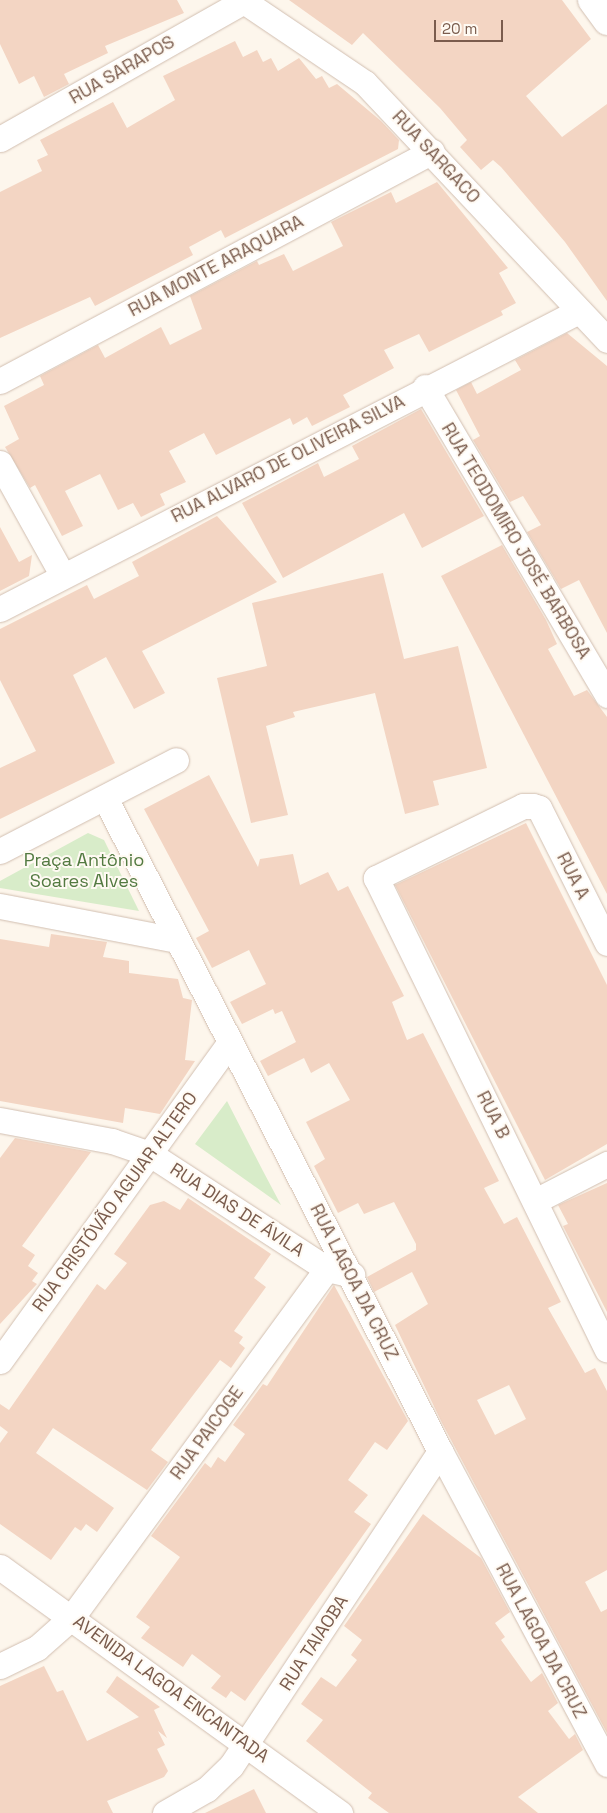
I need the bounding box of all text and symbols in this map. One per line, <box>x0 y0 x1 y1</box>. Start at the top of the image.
scale bar <box>437 10 506 42</box>
text: 20 m <box>442 19 477 38</box>
street label: RUA SARAPOS <box>66 31 178 109</box>
street label: RUA SARGACO <box>387 106 485 208</box>
street label: RUA MONTE ARAQUARA <box>125 211 307 321</box>
street label: RUA ALVARO DE OLIVEIRA SILVA <box>167 390 409 528</box>
street label: RUA TEODOMIRO JOSÉ BARBOSA <box>437 419 595 663</box>
street label: RUA A <box>552 849 594 903</box>
park label: Praça Antônio Soares Alves <box>24 850 144 892</box>
street label: RUA B <box>472 1087 514 1143</box>
street label: RUA CRISTÓVÃO AGUIAR ALTERO <box>28 1088 202 1316</box>
street label: RUA DIAS DE ÁVILA <box>166 1158 308 1262</box>
street label: RUA LAGOA DA CRUZ <box>305 1200 403 1364</box>
street label: RUA PAICOGE <box>166 1382 248 1484</box>
street label: RUA LAGOA DA CRUZ <box>491 1560 591 1722</box>
street label: RUA TAIAOBA <box>275 1591 353 1695</box>
street label: AVENIDA LAGOA ENCANTADA <box>69 1611 273 1767</box>

